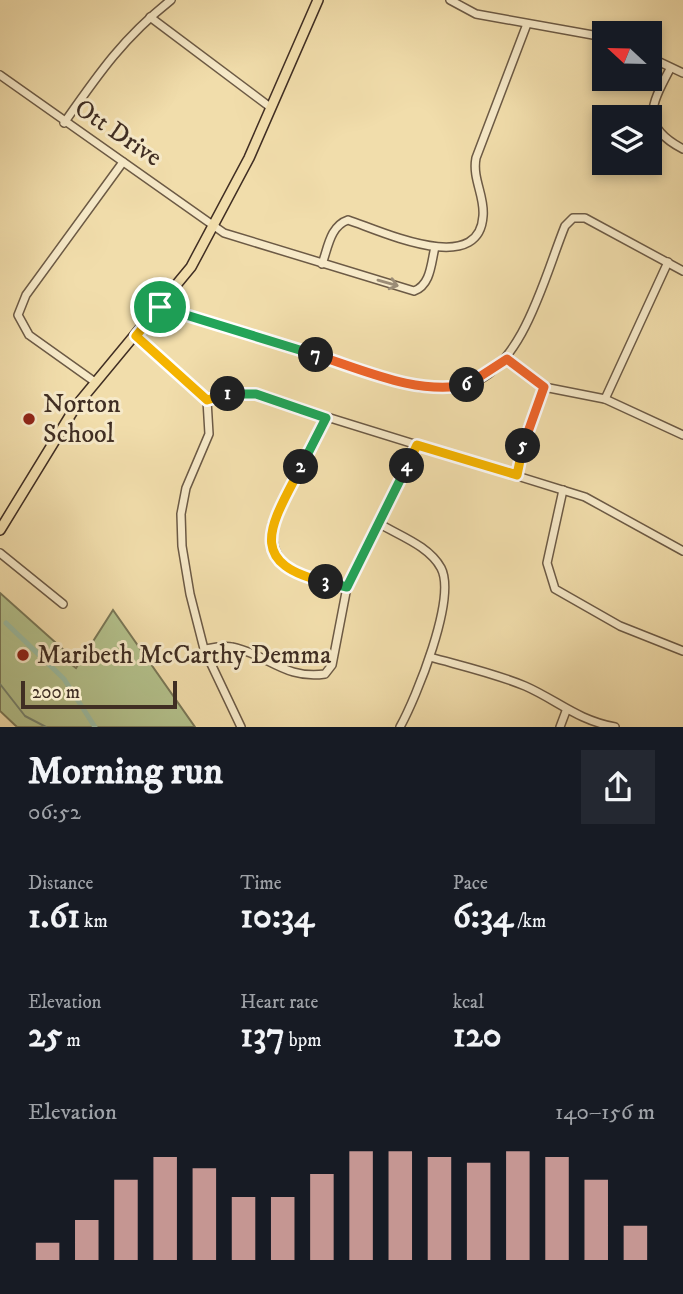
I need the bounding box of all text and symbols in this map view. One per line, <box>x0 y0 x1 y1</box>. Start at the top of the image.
north arrow <box>592 21 662 91</box>
map controls <box>592 21 662 175</box>
street label: Ott Drive <box>68 92 168 174</box>
button: layers <box>592 105 662 175</box>
pin <box>130 277 190 337</box>
one-way arrow <box>376 278 398 291</box>
icon: arrive <box>141 288 179 326</box>
pin: 7 <box>298 338 334 372</box>
text: 7 <box>310 343 321 366</box>
pin: 6 <box>449 368 484 402</box>
text: 6 <box>462 373 471 396</box>
pin: 1 <box>210 376 246 412</box>
text: 1 <box>224 382 231 405</box>
place label: Norton School <box>43 388 121 451</box>
marker: Norton School <box>21 411 37 427</box>
pin: 5 <box>505 428 540 464</box>
text: 5 <box>518 434 527 457</box>
pin: 4 <box>390 448 424 484</box>
pin: 2 <box>284 449 318 484</box>
text: 4 <box>401 454 412 477</box>
text: 2 <box>296 455 305 478</box>
pin: 3 <box>308 564 344 600</box>
text: 3 <box>322 570 329 593</box>
place label: Maribeth McCarthy Demma <box>37 639 331 672</box>
marker: Maribeth McCarthy Demma <box>15 647 31 663</box>
scale bar <box>21 678 177 710</box>
text: 200 m <box>32 681 80 704</box>
text: Morning run <box>28 748 223 796</box>
button: share <box>581 750 655 824</box>
text: 06:52 <box>28 798 81 827</box>
text: Distance <box>28 872 93 895</box>
text: Time <box>240 872 282 895</box>
text: Pace <box>453 872 488 895</box>
text: 1.61 <box>28 895 80 939</box>
text: 10:34 <box>240 895 314 939</box>
text: 6:34 <box>453 895 513 939</box>
text: km <box>80 910 108 933</box>
text: /km <box>513 910 546 933</box>
text: Elevation <box>28 991 102 1014</box>
text: Heart rate <box>240 991 318 1014</box>
text: kcal <box>453 991 484 1014</box>
text: 25 <box>28 1014 62 1058</box>
text: 137 <box>240 1014 285 1058</box>
text: 120 <box>453 1014 502 1058</box>
text: m <box>62 1029 81 1052</box>
text: bpm <box>285 1029 321 1052</box>
text: Elevation <box>28 1098 117 1127</box>
text: 140–156 m <box>555 1098 655 1127</box>

